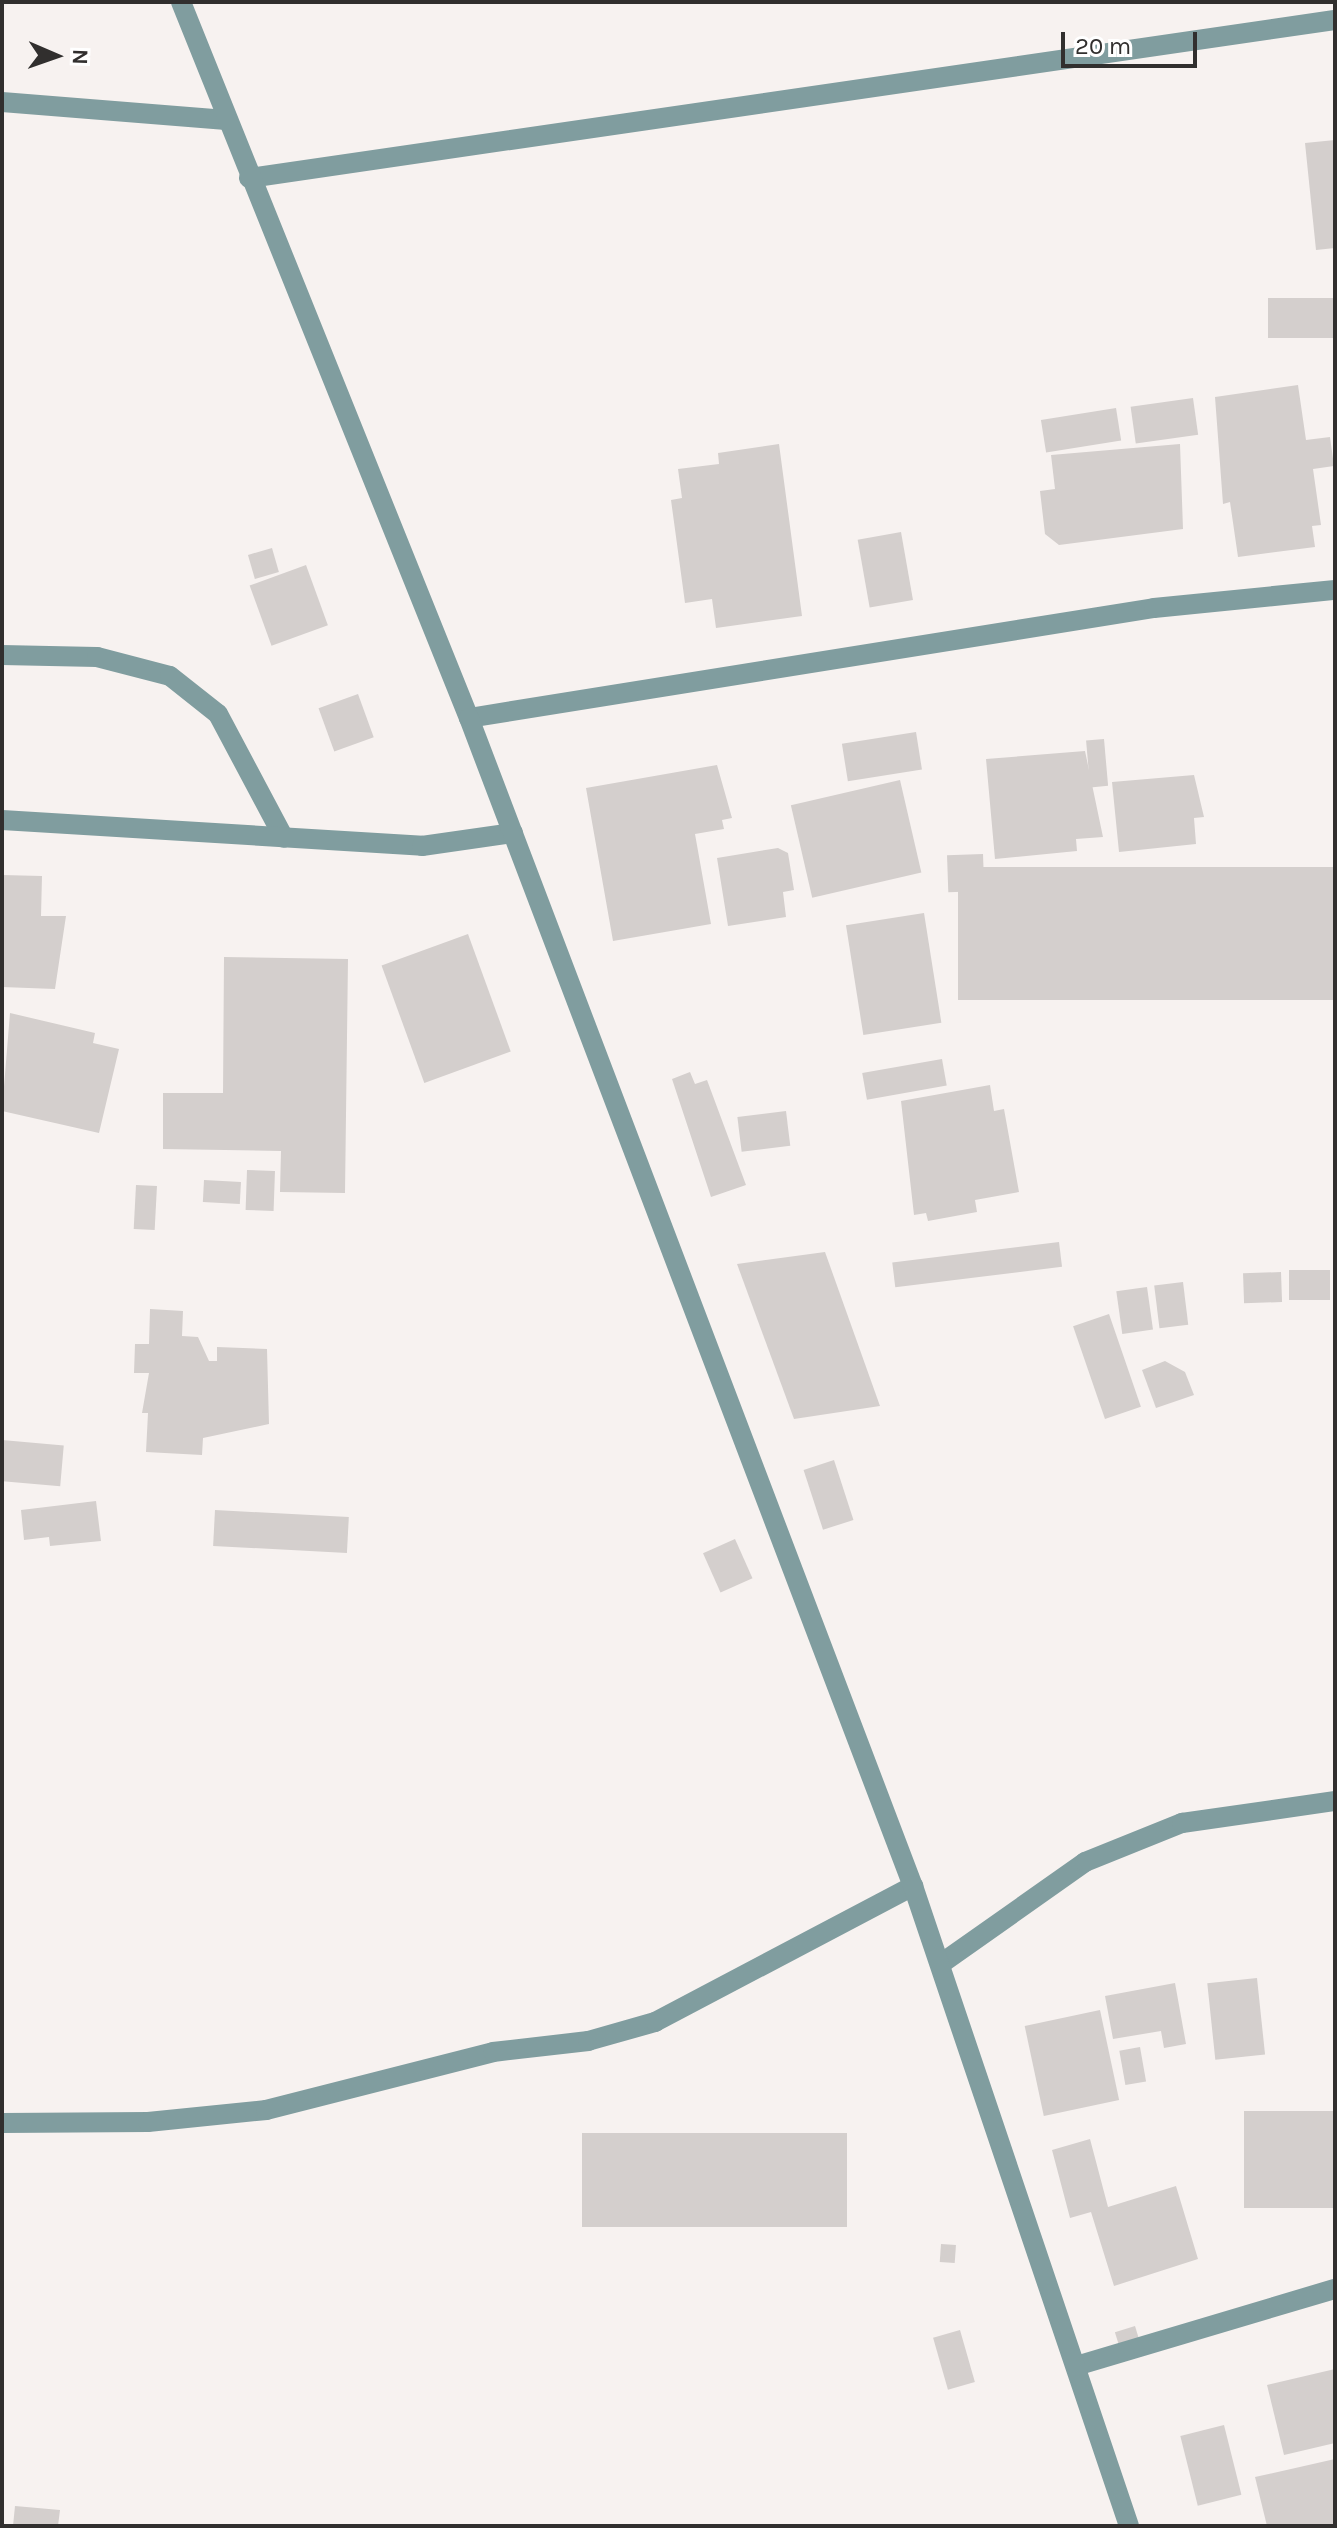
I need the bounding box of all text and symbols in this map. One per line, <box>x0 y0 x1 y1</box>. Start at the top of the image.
north arrow <box>16 16 96 96</box>
scale bar <box>1065 16 1201 66</box>
text: 20 m <box>1075 32 1131 60</box>
text: N <box>67 48 93 65</box>

